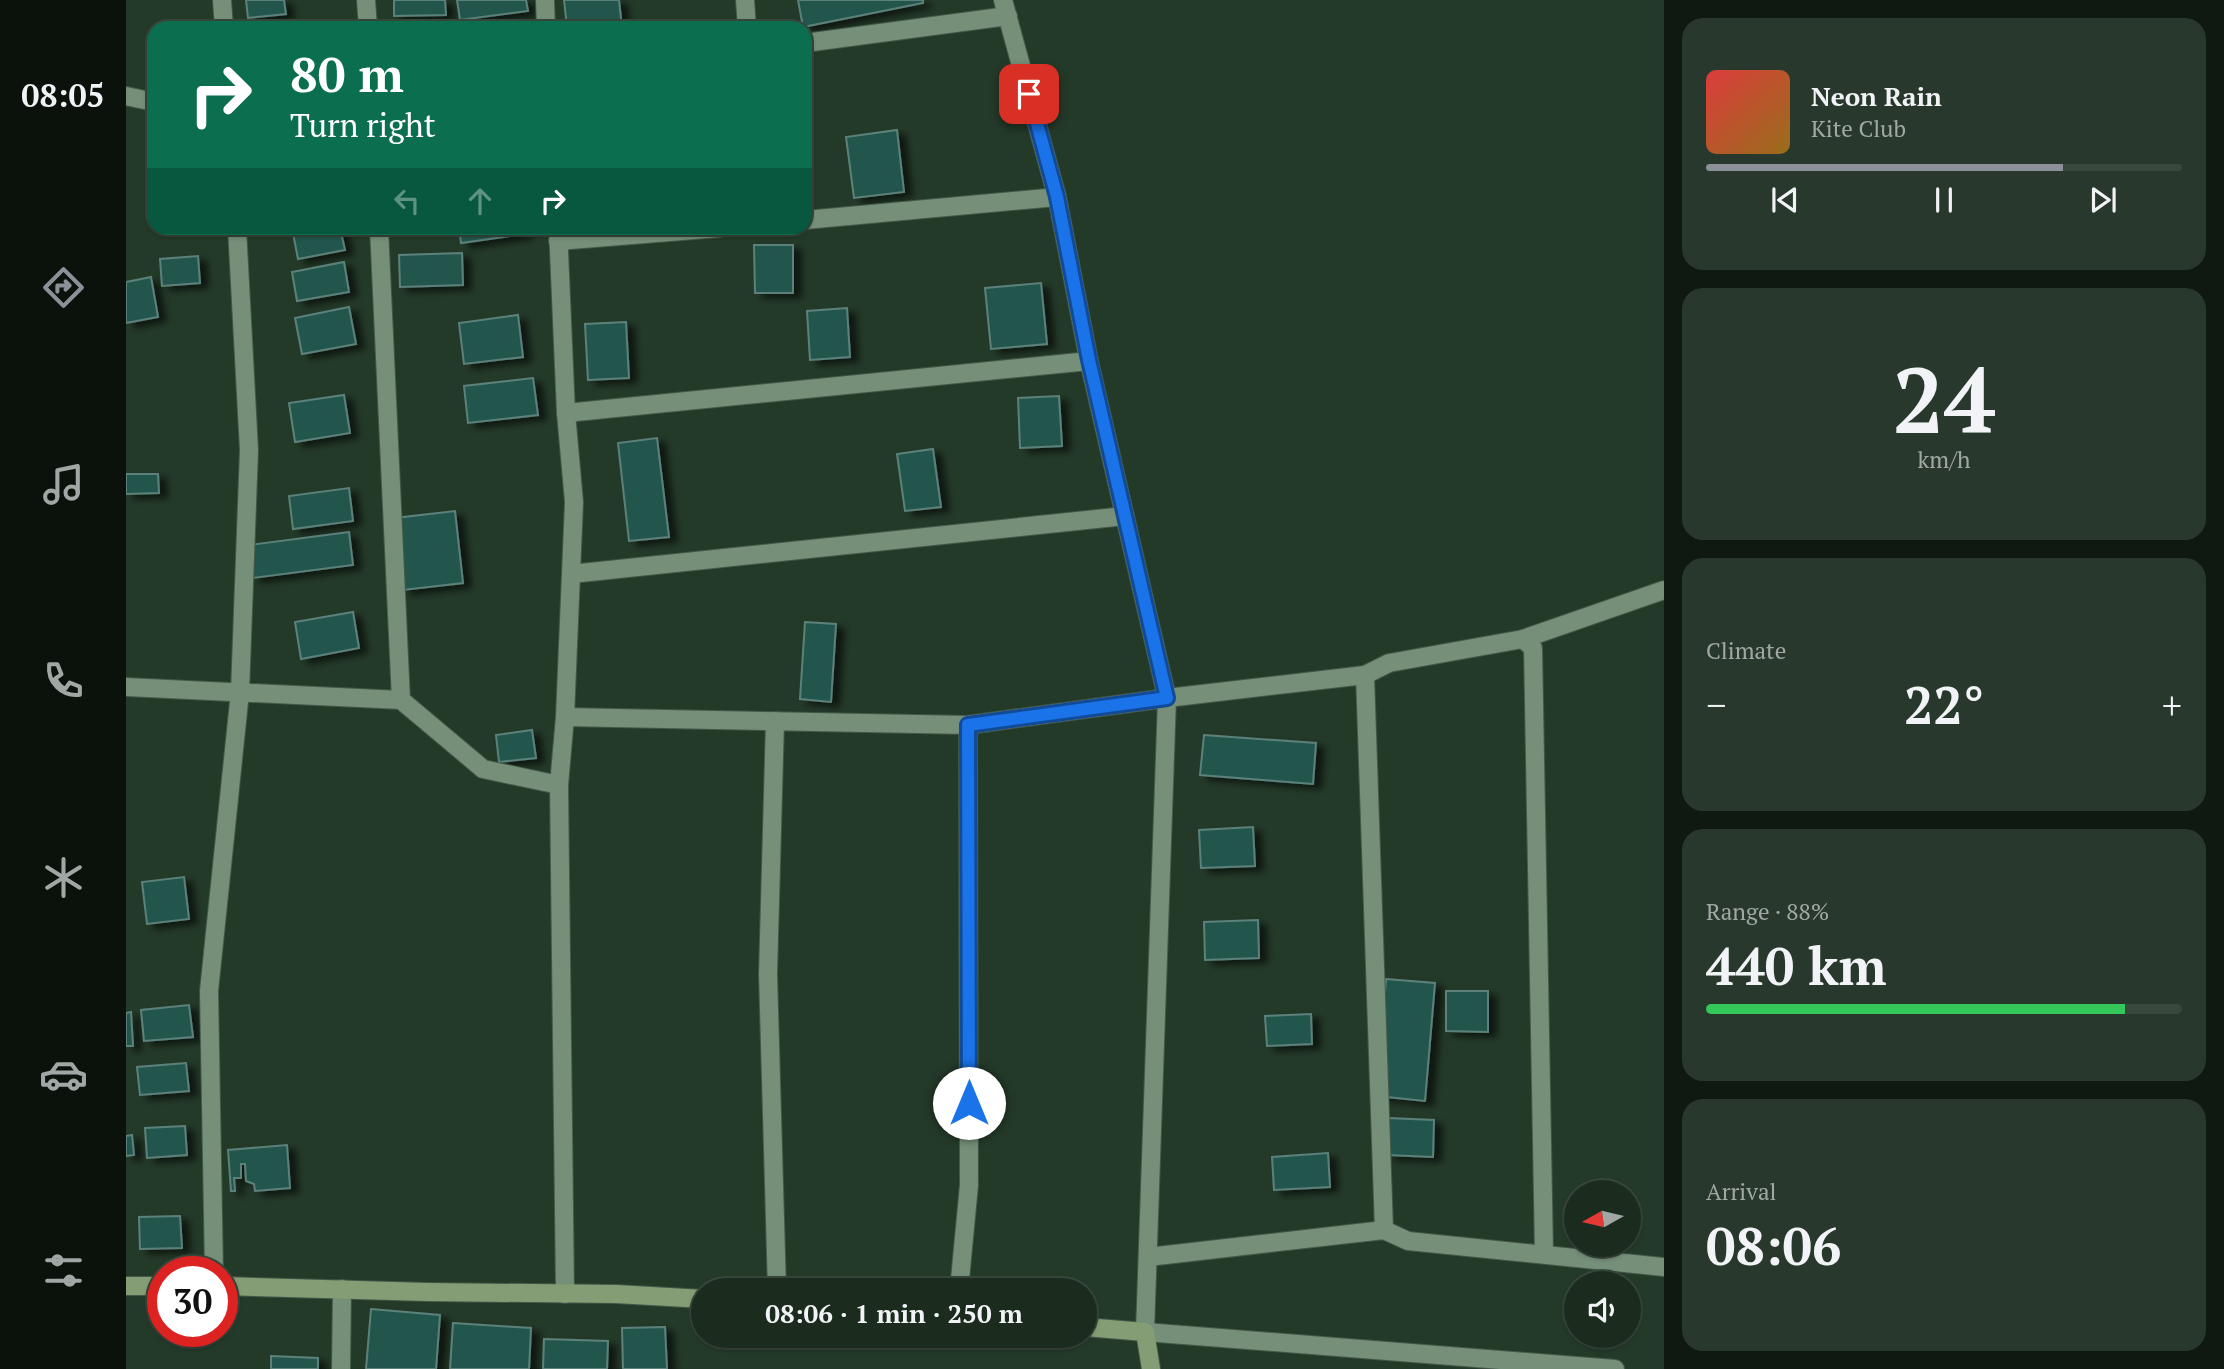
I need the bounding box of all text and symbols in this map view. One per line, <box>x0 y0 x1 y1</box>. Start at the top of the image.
text: 80 m <box>290 41 404 106</box>
icon: right <box>175 49 266 140</box>
pin <box>999 64 1059 124</box>
text: 08:05 <box>21 74 105 116</box>
icon: arrive <box>1010 75 1048 113</box>
text: Neon Rain <box>1811 79 1942 113</box>
text: Turn right <box>290 104 436 146</box>
text: Kite Club <box>1811 113 1906 144</box>
icon: previous <box>1766 181 1804 219</box>
icon: pause <box>1925 181 1963 219</box>
icon: next <box>2084 181 2122 219</box>
icon: left <box>388 182 426 220</box>
icon: ahead <box>461 182 499 220</box>
icon: right <box>534 182 572 220</box>
icon: directions <box>39 263 88 312</box>
text: 24 <box>1893 338 1995 459</box>
text: km/h <box>1917 444 1971 475</box>
icon: music <box>39 460 88 509</box>
text: Climate <box>1706 635 1786 666</box>
icon: phone <box>39 656 88 705</box>
text: 22° <box>1904 670 1984 739</box>
text: − <box>1706 680 1726 730</box>
text: + <box>2162 680 2182 730</box>
icon: climate <box>39 853 88 902</box>
text: Range · 88% <box>1706 896 1829 927</box>
text: 440 km <box>1706 931 1887 1000</box>
icon: car <box>39 1050 88 1099</box>
position arrow <box>932 1066 1006 1140</box>
text: Arrival <box>1706 1176 1777 1207</box>
north arrow <box>1564 1180 1642 1256</box>
map controls <box>1564 1180 1641 1348</box>
text: 08:06 <box>1706 1211 1841 1280</box>
icon: filters <box>39 1246 88 1295</box>
speed limit sign: 30 <box>147 1256 238 1347</box>
button: sound <box>1564 1271 1641 1348</box>
text: 08:06 · 1 min · 250 m <box>765 1296 1023 1330</box>

